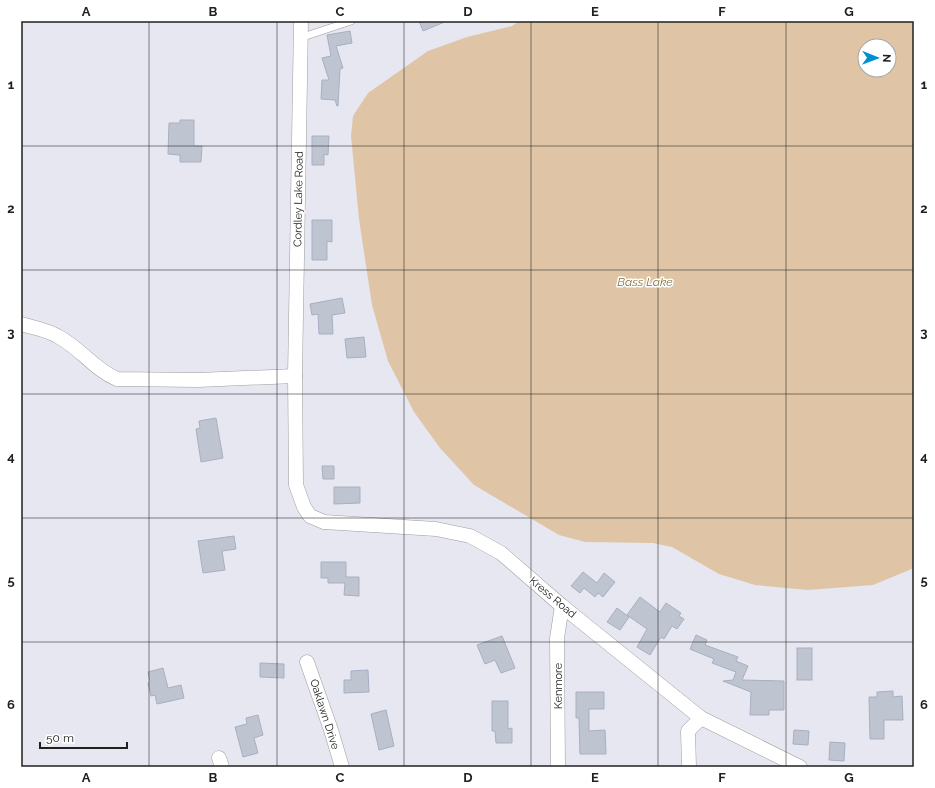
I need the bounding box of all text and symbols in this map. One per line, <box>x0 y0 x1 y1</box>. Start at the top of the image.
text: A <box>82 4 91 19</box>
text: B <box>209 4 218 19</box>
text: C <box>336 4 345 19</box>
text: D <box>463 4 473 19</box>
text: E <box>591 4 599 19</box>
text: F <box>718 4 726 19</box>
text: G <box>844 4 854 19</box>
north arrow <box>857 38 897 78</box>
text: N <box>880 54 893 62</box>
text: 1 <box>8 77 15 92</box>
text: 1 <box>921 77 928 92</box>
street label: Cordley Lake Road <box>291 151 306 247</box>
text: 2 <box>7 201 15 216</box>
text: 2 <box>920 201 928 216</box>
water label: Bass Lake <box>617 275 673 289</box>
text: 3 <box>7 325 15 340</box>
text: 3 <box>920 325 928 340</box>
text: 4 <box>7 449 15 464</box>
text: 4 <box>920 449 928 464</box>
text: 5 <box>7 573 15 588</box>
text: 5 <box>920 573 928 588</box>
street label: Kress Road <box>527 574 579 621</box>
street label: Kenmore <box>552 662 565 709</box>
street label: Oaklawn Drive <box>307 677 342 752</box>
text: 6 <box>7 697 15 712</box>
text: 6 <box>920 697 928 712</box>
scale bar <box>40 724 127 750</box>
text: 50 m <box>46 731 74 745</box>
text: A <box>82 770 91 785</box>
text: B <box>209 770 218 785</box>
text: C <box>336 770 345 785</box>
text: D <box>463 770 473 785</box>
text: E <box>591 770 599 785</box>
text: F <box>718 770 726 785</box>
text: G <box>844 770 854 785</box>

